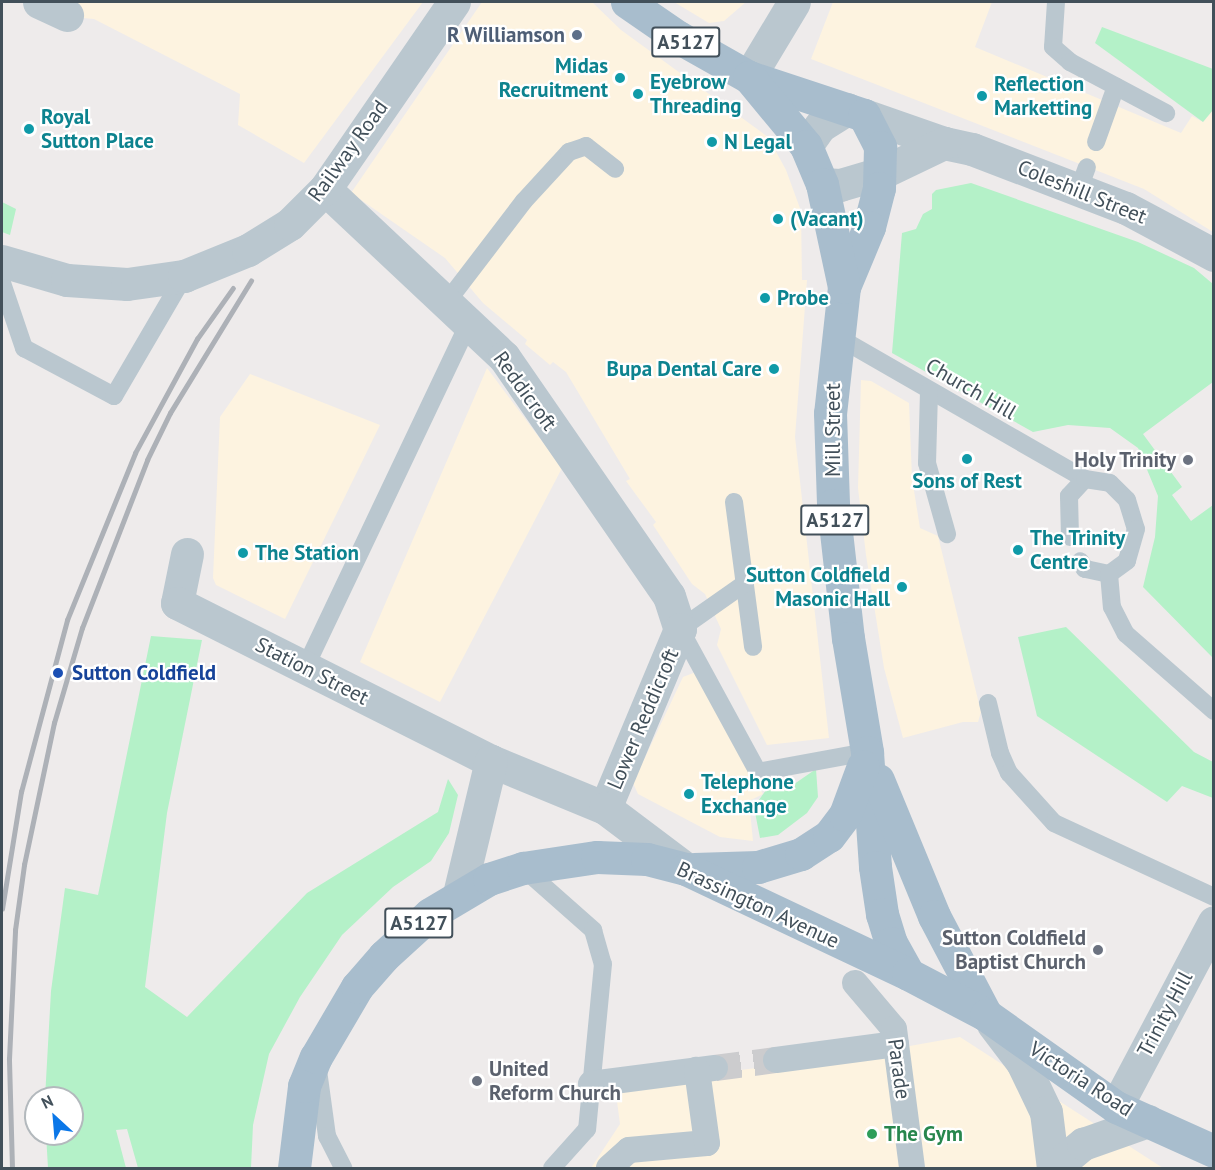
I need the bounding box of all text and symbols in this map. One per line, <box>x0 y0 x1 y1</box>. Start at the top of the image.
place label: R Williamson <box>446 22 565 48</box>
road number: A5127 <box>650 25 722 59</box>
marker: R Williamson <box>570 28 584 42</box>
place label: Midas Recruitment <box>499 53 608 103</box>
place label: Eyebrow Threading <box>650 69 741 119</box>
marker: Midas Recruitment <box>613 71 627 85</box>
place label: Reflection Marketting <box>994 71 1092 121</box>
marker: Eyebrow Threading <box>631 87 645 101</box>
marker: Reflection Marketting <box>975 89 989 103</box>
street label: Railway Road <box>302 95 394 207</box>
place label: Royal Sutton Place <box>41 104 154 154</box>
marker: Royal Sutton Place <box>22 122 36 136</box>
place label: N Legal <box>724 129 792 155</box>
marker: N Legal <box>705 135 719 149</box>
street label: Coleshill Street <box>1014 155 1150 229</box>
place label: (Vacant) <box>790 206 864 232</box>
marker: (Vacant) <box>771 212 785 226</box>
place label: Probe <box>777 285 829 311</box>
marker: Probe <box>758 291 772 305</box>
street label: Reddicroft <box>488 347 562 435</box>
street label: Church Hill <box>921 353 1021 425</box>
place label: Bupa Dental Care <box>606 356 762 382</box>
marker: Bupa Dental Care <box>767 362 781 376</box>
street label: Mill Street <box>820 383 846 477</box>
place label: Holy Trinity <box>1073 447 1176 473</box>
marker: Sons of Rest <box>960 452 974 466</box>
marker: Holy Trinity <box>1181 453 1195 467</box>
place label: Sons of Rest <box>912 468 1022 494</box>
road number: A5127 <box>799 503 871 537</box>
place label: The Trinity Centre <box>1030 525 1126 575</box>
place label: The Station <box>255 540 359 566</box>
marker: The Trinity Centre <box>1011 543 1025 557</box>
marker: The Station <box>236 546 250 560</box>
place label: Sutton Coldfield Masonic Hall <box>746 562 890 612</box>
marker: Sutton Coldfield Masonic Hall <box>895 580 909 594</box>
street label: Station Street <box>251 632 373 710</box>
street label: Lower Reddicroft <box>602 645 684 793</box>
place label: Sutton Coldfield <box>72 660 216 686</box>
marker: Sutton Coldfield <box>49 664 67 682</box>
place label: Telephone Exchange <box>701 769 794 819</box>
marker: Telephone Exchange <box>682 787 696 801</box>
street label: Brassington Avenue <box>673 856 843 954</box>
road number: A5127 <box>383 906 455 940</box>
place label: Sutton Coldfield Baptist Church <box>942 925 1086 975</box>
marker: Sutton Coldfield Baptist Church <box>1091 943 1105 957</box>
street label: Trinity Hill <box>1132 967 1198 1061</box>
street label: Victoria Road <box>1024 1036 1138 1122</box>
street label: Parade <box>882 1037 916 1101</box>
place label: United Reform Church <box>489 1056 621 1106</box>
marker: United Reform Church <box>470 1074 484 1088</box>
north arrow <box>24 1086 84 1146</box>
text: N <box>38 1090 56 1113</box>
place label: The Gym <box>884 1121 963 1147</box>
marker: The Gym <box>865 1127 879 1141</box>

